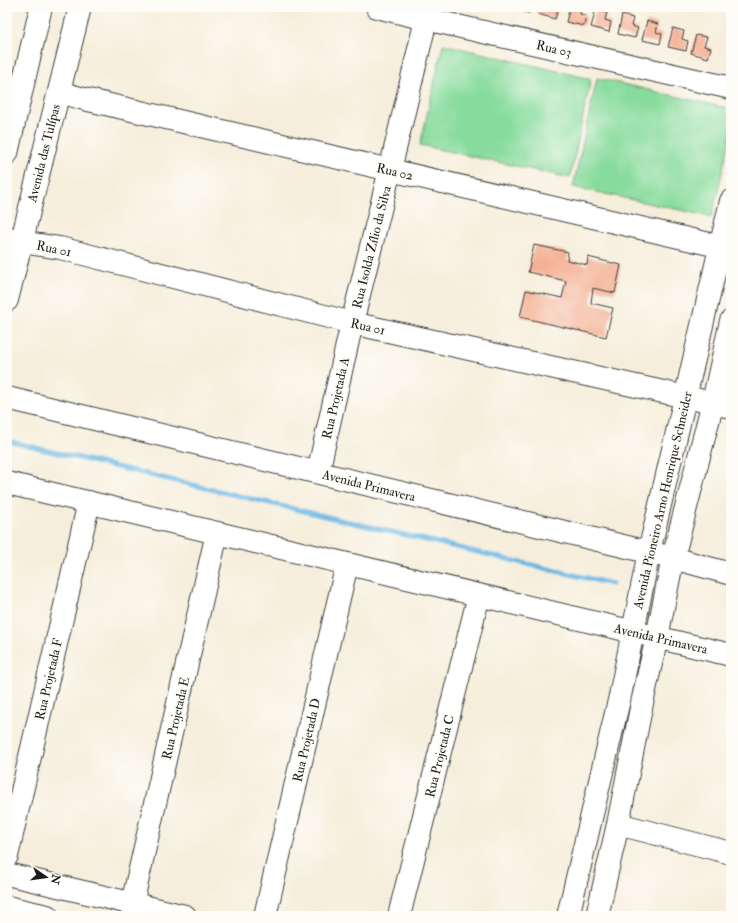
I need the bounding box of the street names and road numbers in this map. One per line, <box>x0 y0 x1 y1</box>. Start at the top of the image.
street label: Rua 03 <box>535 37 573 61</box>
street label: Avenida das Tulípas <box>24 102 65 205</box>
street label: Rua 02 <box>375 160 415 184</box>
street label: Rua Isolda Zílio da Silva <box>349 184 395 310</box>
street label: Rua 01 <box>35 237 73 261</box>
street label: Rua 01 <box>349 315 387 339</box>
street label: Rua Projetada A <box>319 355 353 441</box>
street label: Avenida Pioneiro Arno Henrique Schneider <box>630 390 696 612</box>
street label: Avenida Primavera <box>319 466 418 505</box>
street label: Avenida Primavera <box>611 620 710 658</box>
street label: Rua Projetada F <box>32 637 66 722</box>
street label: Rua Projetada E <box>159 675 193 761</box>
street label: Rua Projetada D <box>290 697 324 784</box>
street label: Rua Projetada C <box>422 713 458 799</box>

